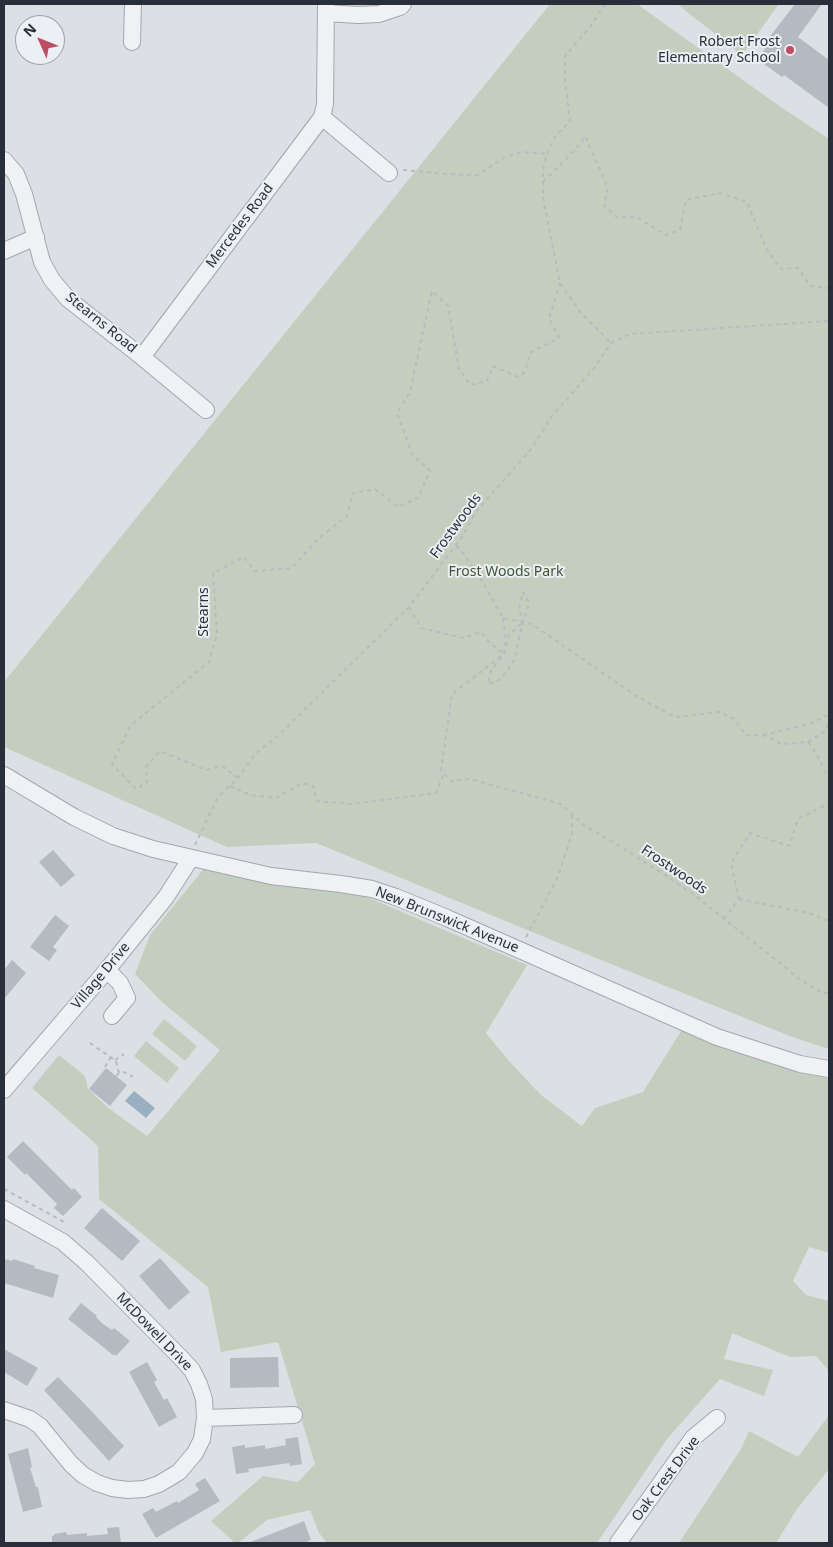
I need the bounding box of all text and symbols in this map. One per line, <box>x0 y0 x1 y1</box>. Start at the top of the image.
north arrow <box>15 15 65 65</box>
text: N <box>19 19 40 41</box>
place label: Robert Frost Elementary School <box>658 34 780 66</box>
marker: Robert Frost Elementary School <box>784 44 796 56</box>
street label: Mercedes Road <box>203 181 277 271</box>
street label: Stearns Road <box>62 289 140 357</box>
street label: Frostwoods <box>427 490 485 562</box>
park label: Frost Woods Park <box>449 564 563 580</box>
street label: Stearns <box>196 587 212 637</box>
street label: Frostwoods <box>638 842 710 898</box>
street label: New Brunswick Avenue <box>373 883 521 957</box>
street label: Village Drive <box>68 939 134 1013</box>
street label: McDowell Drive <box>112 1289 196 1375</box>
street label: Oak Crest Drive <box>629 1433 703 1525</box>

